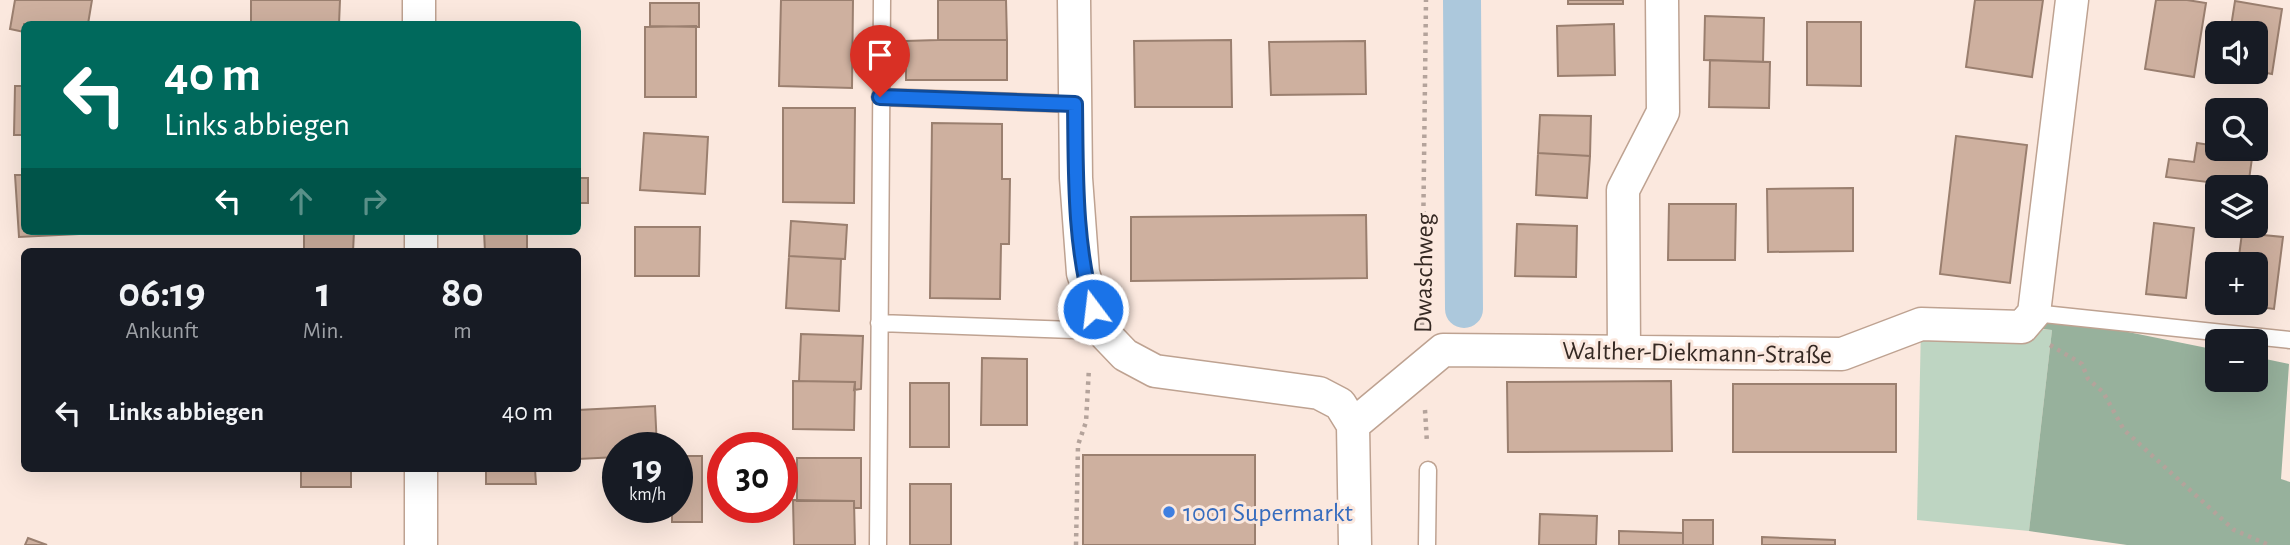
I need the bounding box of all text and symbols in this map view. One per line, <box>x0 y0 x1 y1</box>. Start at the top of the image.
map controls <box>2205 21 2268 392</box>
button: sound <box>2205 21 2268 84</box>
pin <box>850 25 910 97</box>
icon: arrive <box>861 36 899 74</box>
icon: left <box>49 49 140 140</box>
text: 40 m <box>164 51 261 100</box>
button: search <box>2205 98 2268 161</box>
text: Links abbiegen <box>164 109 350 141</box>
button: layers <box>2205 175 2268 238</box>
icon: left <box>209 182 247 220</box>
icon: ahead <box>282 182 320 220</box>
icon: right <box>355 182 393 220</box>
street label: Dwaschweg <box>1410 212 1438 333</box>
button: + <box>2205 252 2268 315</box>
text: 06:19 <box>118 272 206 314</box>
text: 1 <box>316 272 331 314</box>
text: 80 <box>441 272 484 314</box>
position arrow <box>1056 272 1130 346</box>
text: Ankunft <box>125 320 198 343</box>
text: Min. <box>303 320 344 343</box>
text: m <box>453 320 472 343</box>
button: − <box>2205 329 2268 392</box>
street label: Walther-Diekmann-Straße <box>1562 338 1832 368</box>
icon: left <box>49 394 87 432</box>
text: Links abbiegen <box>108 399 264 425</box>
text: 40 m <box>502 399 553 425</box>
speed limit sign: 30 <box>707 432 798 523</box>
text: 19 <box>633 451 662 486</box>
text: km/h <box>629 486 666 504</box>
place label: 1001 Supermarkt <box>1183 500 1353 526</box>
marker: 1001 Supermarkt <box>1161 504 1177 520</box>

